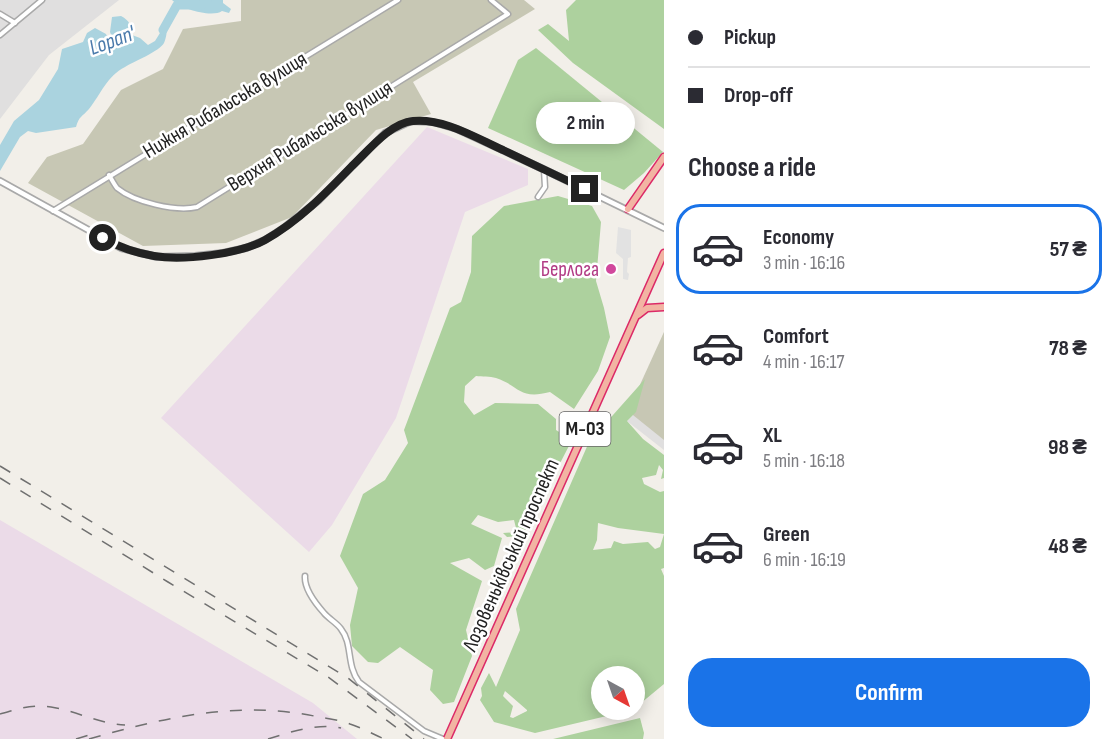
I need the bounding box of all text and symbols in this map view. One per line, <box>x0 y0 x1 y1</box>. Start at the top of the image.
water label: Lopan' <box>85 20 140 62</box>
text: Pickup <box>724 24 776 51</box>
street label: Нижня Рибальська вулиця <box>139 46 311 164</box>
street label: Верхня Рибальська вулиця <box>223 75 397 197</box>
text: Drop-off <box>724 82 793 109</box>
callout: 2 min <box>536 102 634 144</box>
text: 2 min <box>566 111 605 135</box>
text: Choose a ride <box>688 152 816 184</box>
route end <box>571 175 598 202</box>
icon: car <box>691 222 745 276</box>
route start <box>89 224 116 251</box>
text: Economy <box>763 224 834 251</box>
text: 57 ₴ <box>1050 236 1087 263</box>
text: 3 min · 16:16 <box>763 251 845 275</box>
place label: Берлога <box>541 257 599 282</box>
marker: Берлога <box>604 262 618 276</box>
icon: car <box>691 321 745 375</box>
text: Comfort <box>763 323 829 350</box>
text: 78 ₴ <box>1049 335 1087 362</box>
text: 4 min · 16:17 <box>763 350 845 374</box>
road number: М-03 <box>560 412 610 446</box>
icon: car <box>691 420 745 474</box>
text: XL <box>763 422 782 449</box>
text: 98 ₴ <box>1048 434 1087 461</box>
text: 5 min · 16:18 <box>763 449 845 473</box>
street label: Лозовеньківський проспект <box>457 455 565 656</box>
icon: car <box>691 519 745 573</box>
text: Green <box>763 521 810 548</box>
text: 48 ₴ <box>1048 533 1087 560</box>
text: 6 min · 16:19 <box>763 548 846 572</box>
button: Confirm <box>688 658 1090 727</box>
north arrow <box>591 666 645 720</box>
map controls <box>591 666 645 720</box>

